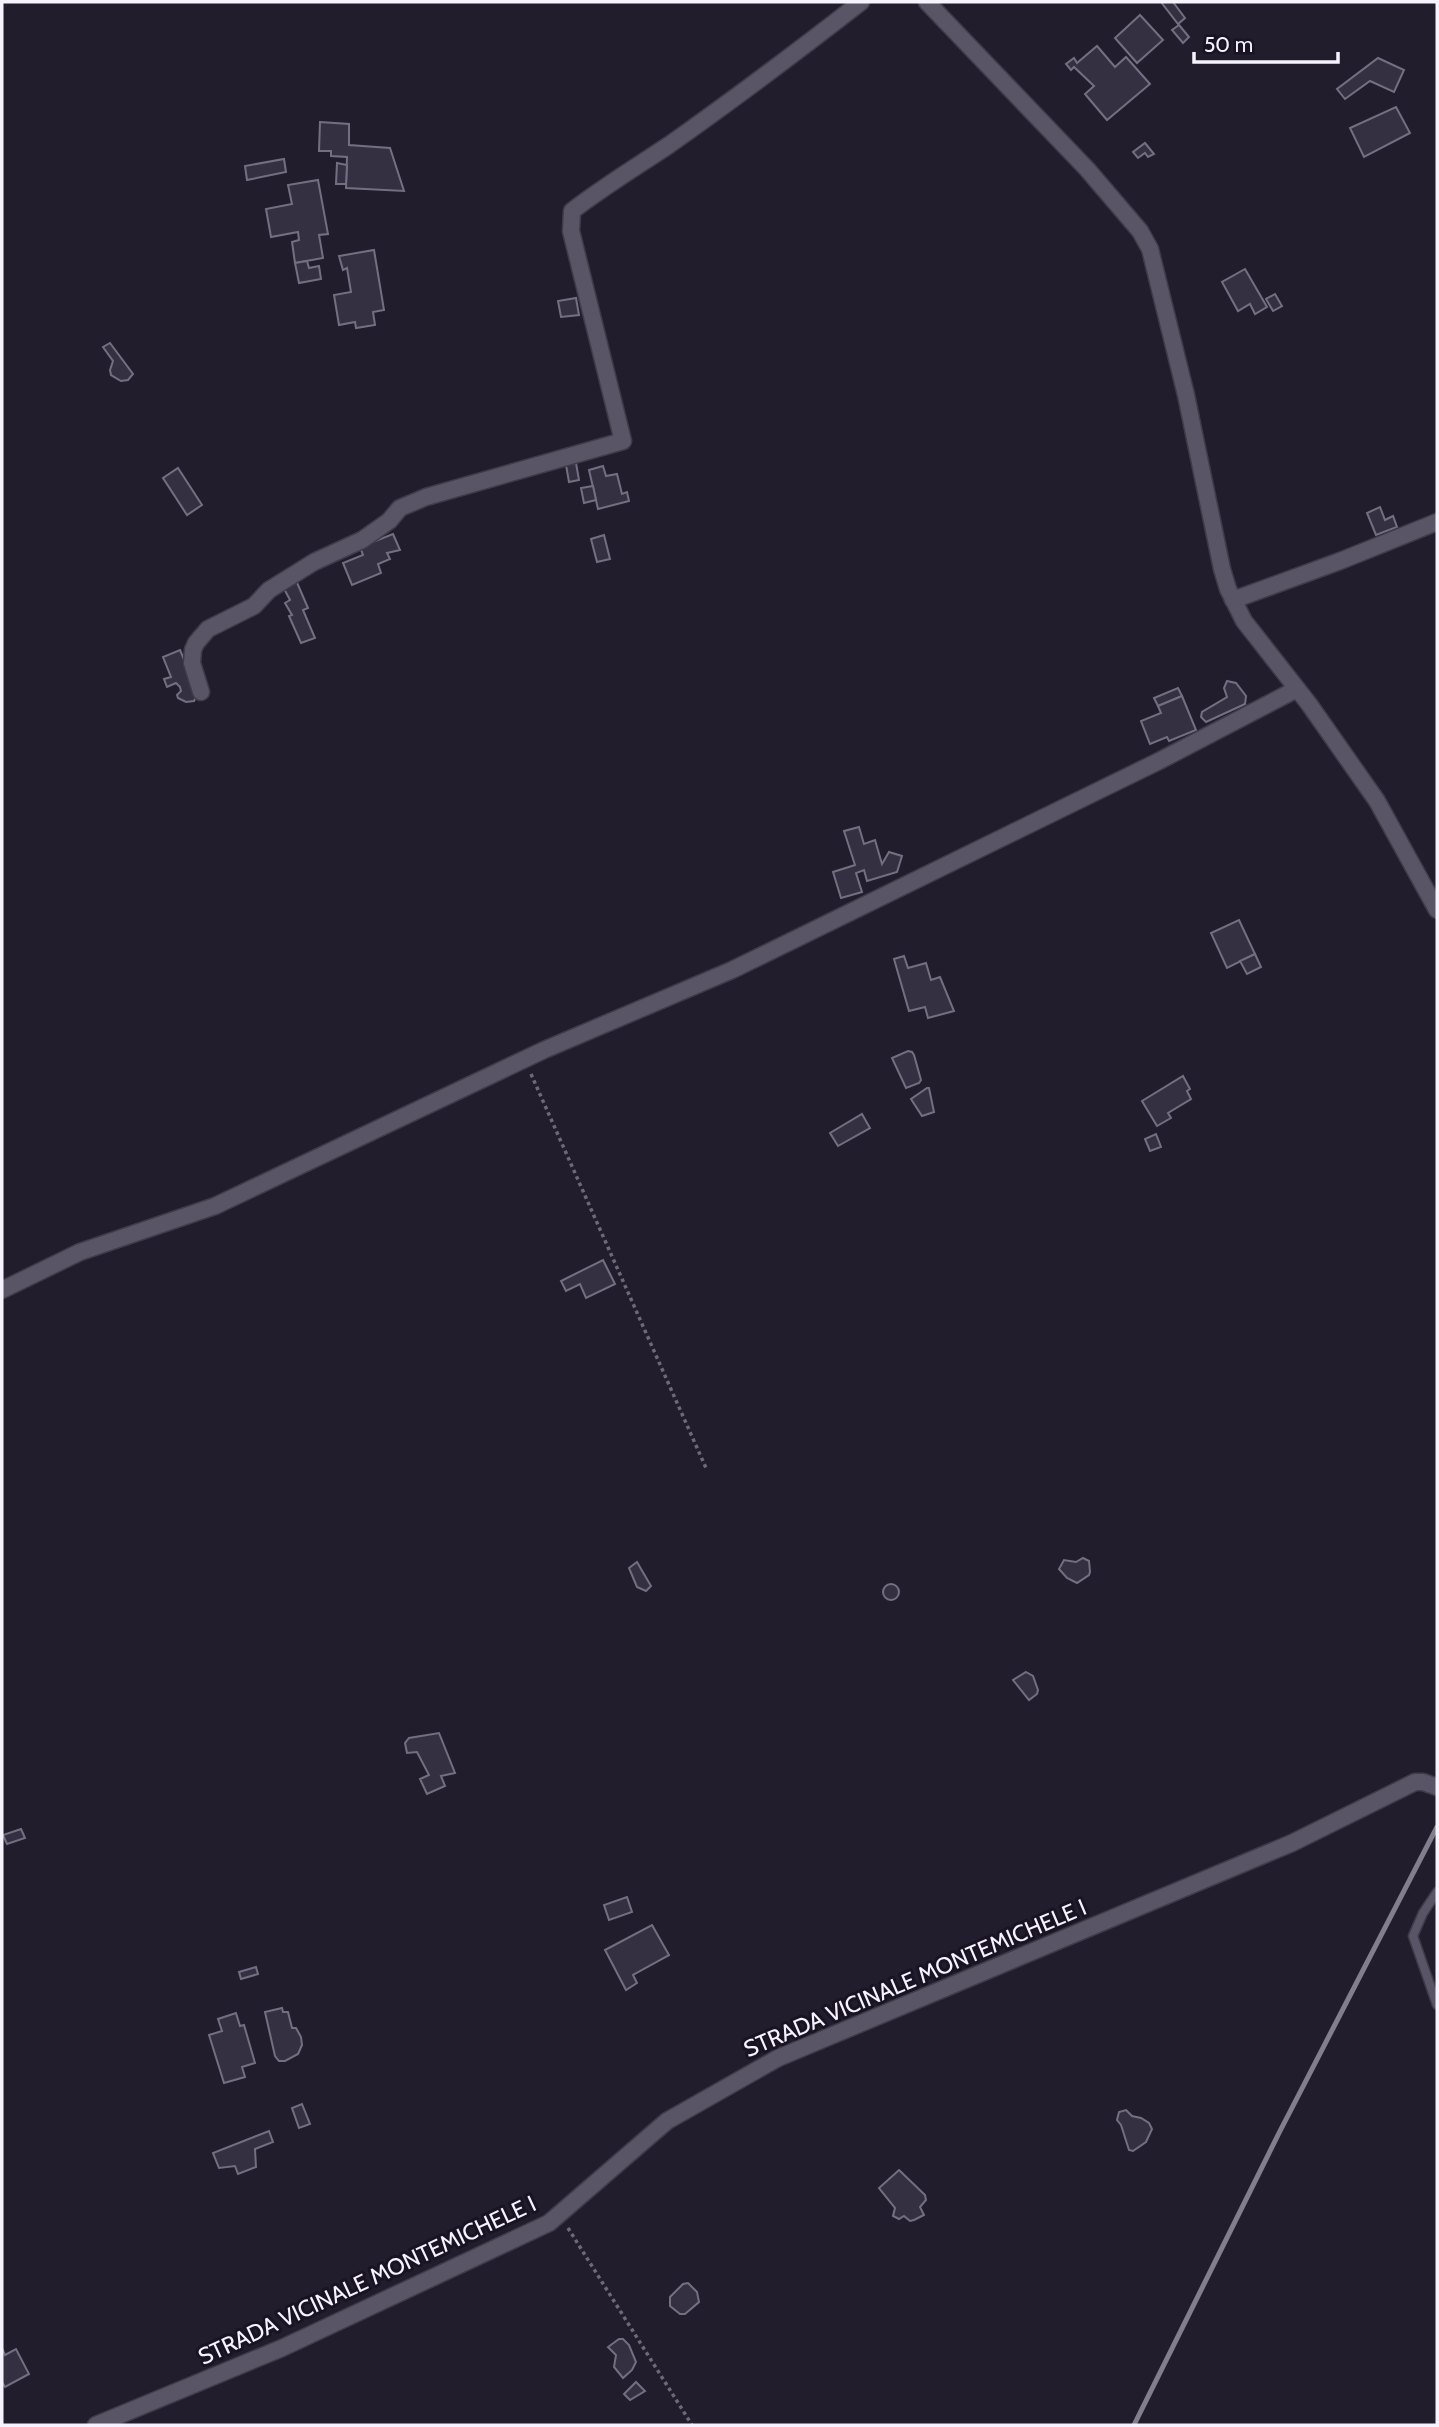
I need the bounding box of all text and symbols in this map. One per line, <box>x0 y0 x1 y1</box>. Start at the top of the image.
scale bar <box>1194 21 1338 65</box>
text: 50 m <box>1204 32 1253 57</box>
street label: STRADA VICINALE MONTEMICHELE I <box>739 1893 1091 2063</box>
street label: STRADA VICINALE MONTEMICHELE I <box>194 2189 540 2371</box>

